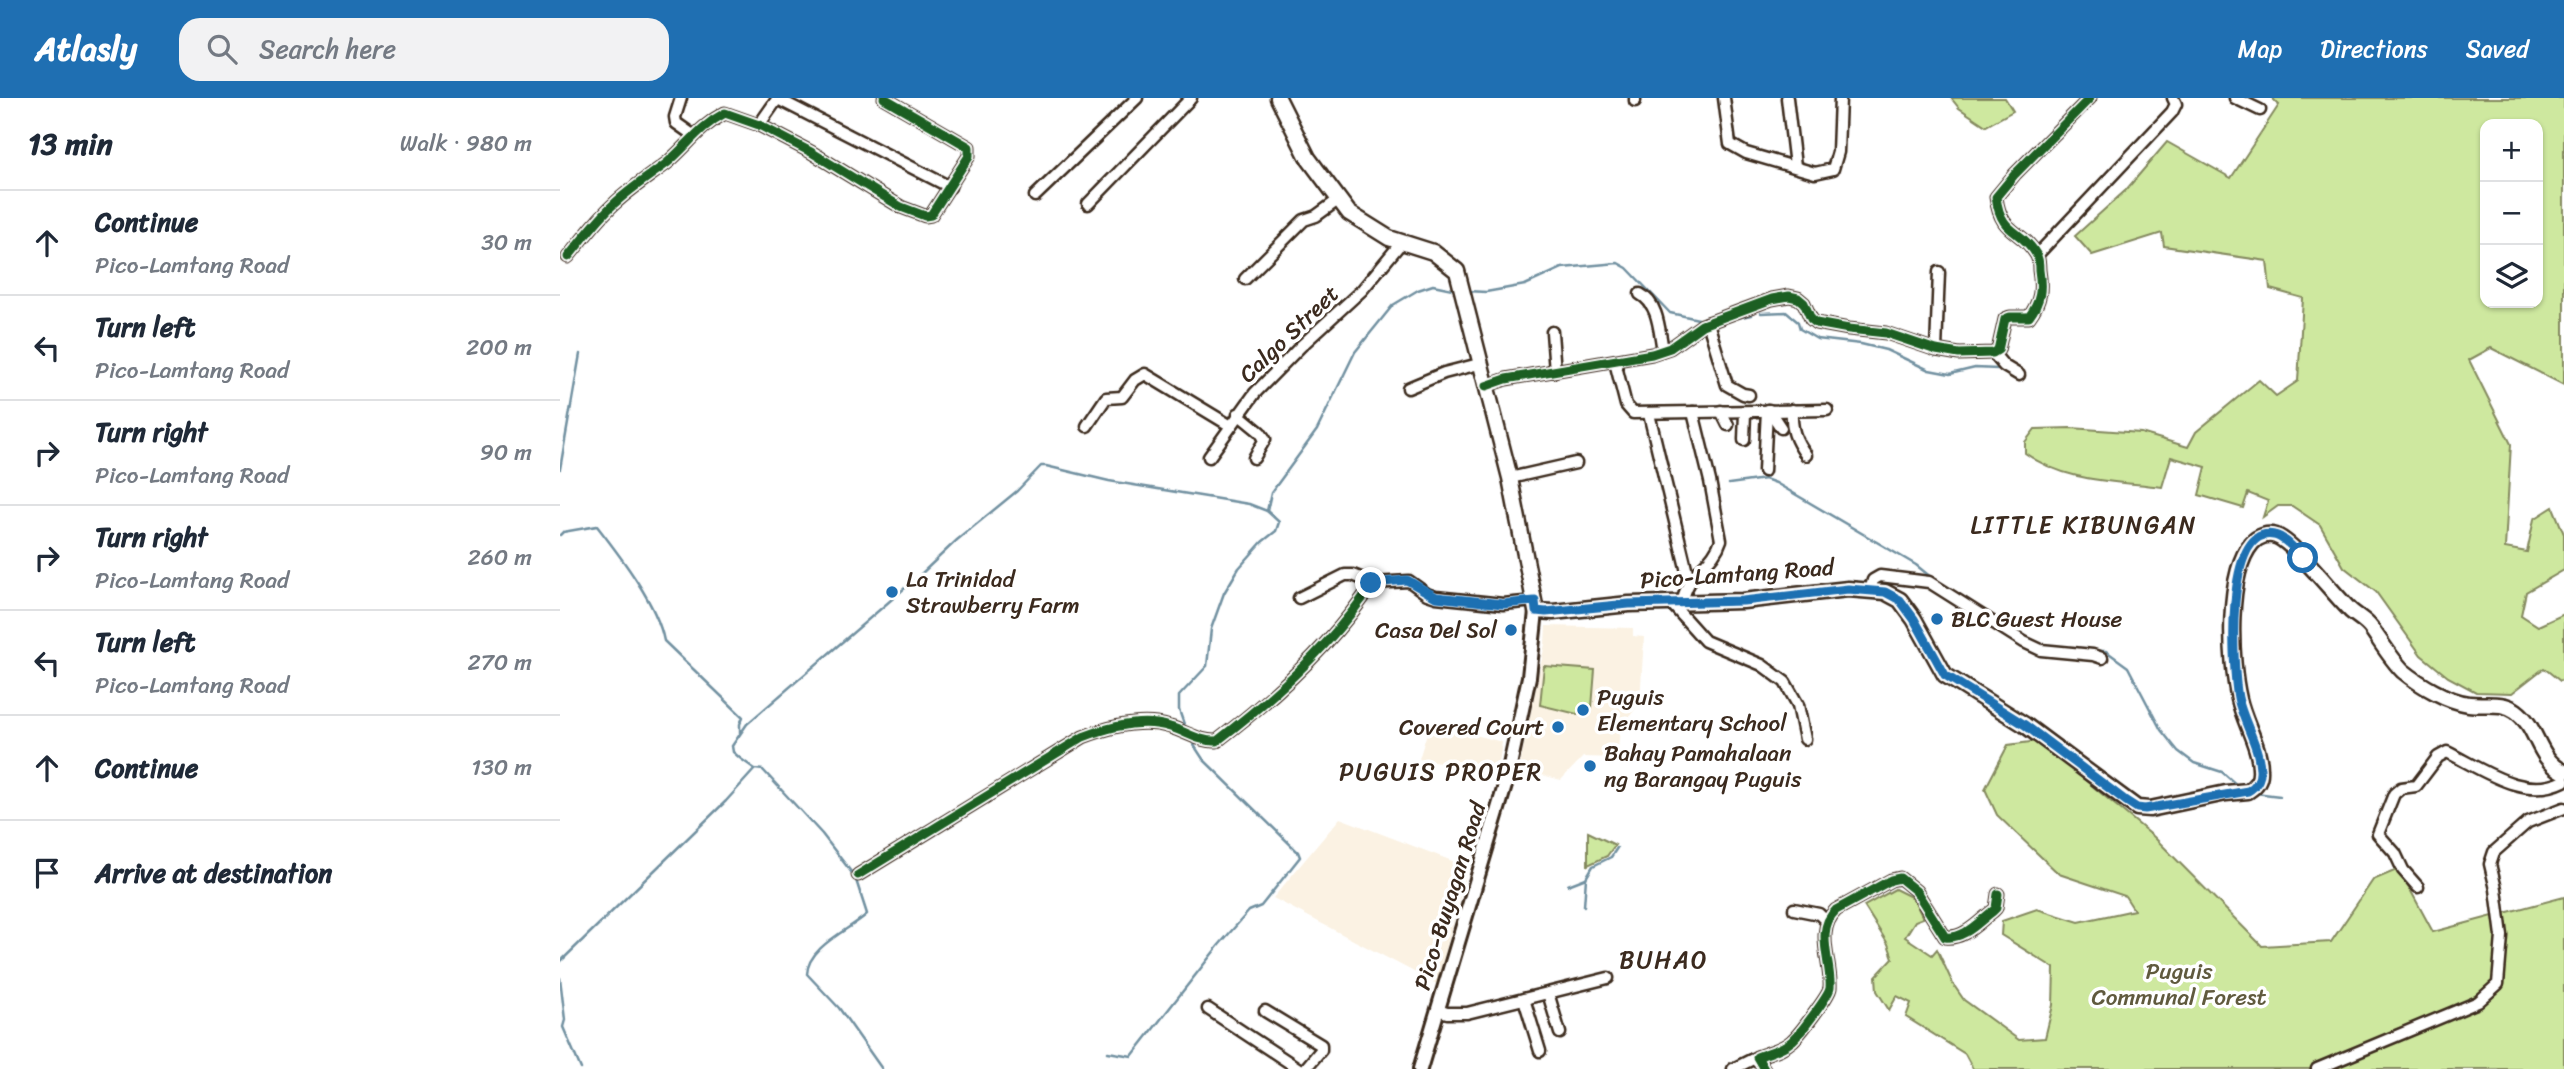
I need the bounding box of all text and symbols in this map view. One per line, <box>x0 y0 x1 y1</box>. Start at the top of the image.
search box <box>179 18 669 81</box>
text: Atlasly <box>35 20 137 78</box>
text: Search here <box>259 26 396 72</box>
text: Map <box>2238 28 2282 70</box>
text: Directions <box>2320 28 2428 70</box>
text: Saved <box>2466 28 2529 70</box>
icon: search <box>203 30 241 68</box>
text: 13 min <box>28 117 113 171</box>
map controls <box>2480 119 2543 308</box>
button: + <box>2480 119 2543 182</box>
text: Walk · 980 m <box>400 123 532 164</box>
button: − <box>2480 182 2543 245</box>
text: Continue <box>95 199 198 245</box>
text: 30 m <box>481 222 532 263</box>
icon: ahead <box>28 224 66 262</box>
text: Pico-Lamtang Road <box>95 245 289 286</box>
button: layers <box>2480 245 2543 308</box>
street label: Calgo Street <box>1229 275 1349 393</box>
text: Turn left <box>95 304 195 350</box>
text: 200 m <box>466 327 532 368</box>
icon: left <box>28 329 66 367</box>
text: Pico-Lamtang Road <box>95 350 289 391</box>
text: Turn right <box>95 409 208 455</box>
text: 90 m <box>480 432 532 473</box>
icon: right <box>28 434 66 472</box>
text: Pico-Lamtang Road <box>95 455 289 496</box>
district label: LITTLE KIBUNGAN <box>1970 504 2198 546</box>
text: Turn right <box>95 514 208 560</box>
text: 260 m <box>467 537 532 578</box>
icon: right <box>28 539 66 577</box>
route start <box>2287 542 2318 573</box>
street label: Pico-Lamtang Road <box>1639 547 1837 601</box>
place label: La Trinidad Strawberry Farm <box>906 559 1080 626</box>
text: Pico-Lamtang Road <box>95 560 289 601</box>
route end <box>1355 567 1386 598</box>
marker: La Trinidad Strawberry Farm <box>884 584 900 600</box>
place label: BLC Guest House <box>1951 599 2122 640</box>
place label: Casa Del Sol <box>1375 610 1497 651</box>
marker: BLC Guest House <box>1929 611 1945 627</box>
text: Turn left <box>95 619 195 665</box>
marker: Casa Del Sol <box>1503 622 1519 638</box>
text: 270 m <box>467 642 532 683</box>
icon: left <box>28 644 66 682</box>
text: Pico-Lamtang Road <box>95 665 289 706</box>
place label: Puguis Elementary School <box>1597 677 1787 744</box>
marker: Puguis Elementary School <box>1575 702 1591 718</box>
place label: Covered Court <box>1399 707 1544 748</box>
marker: Covered Court <box>1550 719 1566 735</box>
place label: Bahay Pamahalaan ng Barangay Puguis <box>1604 733 1802 800</box>
text: Continue <box>95 745 198 791</box>
text: 130 m <box>471 747 532 788</box>
icon: ahead <box>28 749 66 787</box>
district label: PUGUIS PROPER <box>1339 751 1543 793</box>
marker: Bahay Pamahalaan ng Barangay Puguis <box>1582 758 1598 774</box>
street label: Pico-Buyagan Road <box>1402 795 1499 995</box>
text: Arrive at destination <box>95 850 332 896</box>
icon: arrive <box>28 854 66 892</box>
district label: BUHAO <box>1619 939 1709 981</box>
park label: Puguis Communal Forest <box>2091 951 2267 1018</box>

